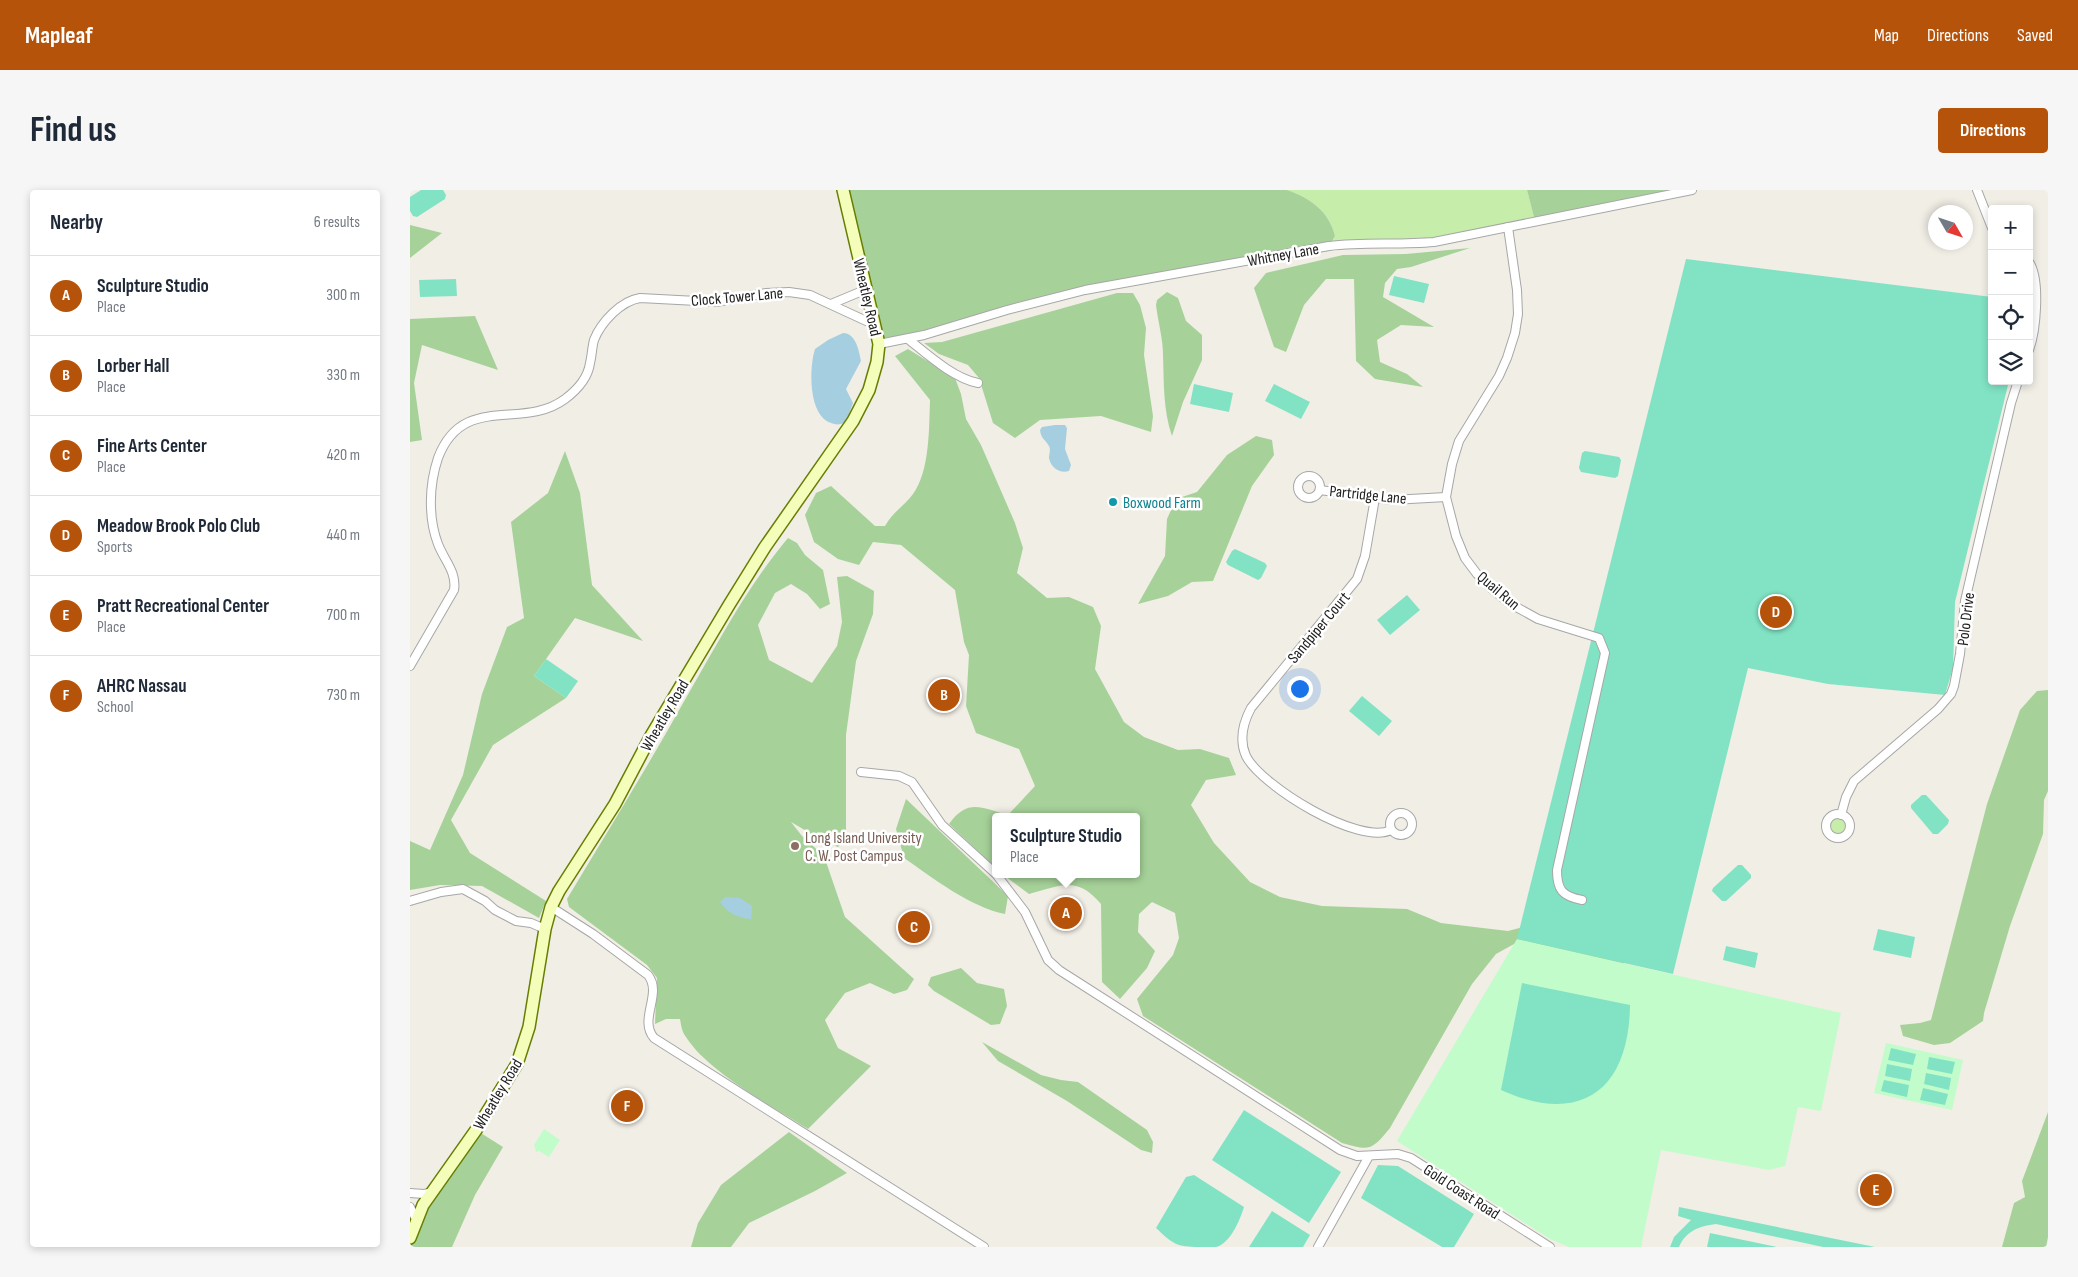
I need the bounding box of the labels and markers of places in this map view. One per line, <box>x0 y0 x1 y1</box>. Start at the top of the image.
place label: Boxwood Farm <box>1123 494 1201 513</box>
marker: Boxwood Farm <box>1107 496 1119 508</box>
pin: D <box>1760 593 1792 631</box>
pin: B <box>928 676 960 714</box>
place label: Long Island University C. W. Post Campus <box>805 829 922 866</box>
marker: Long Island University C. W. Post Campus <box>789 840 801 852</box>
pin: A <box>1050 894 1082 932</box>
pin: C <box>898 908 930 946</box>
pin: F <box>611 1087 643 1125</box>
pin: E <box>1860 1171 1892 1209</box>

